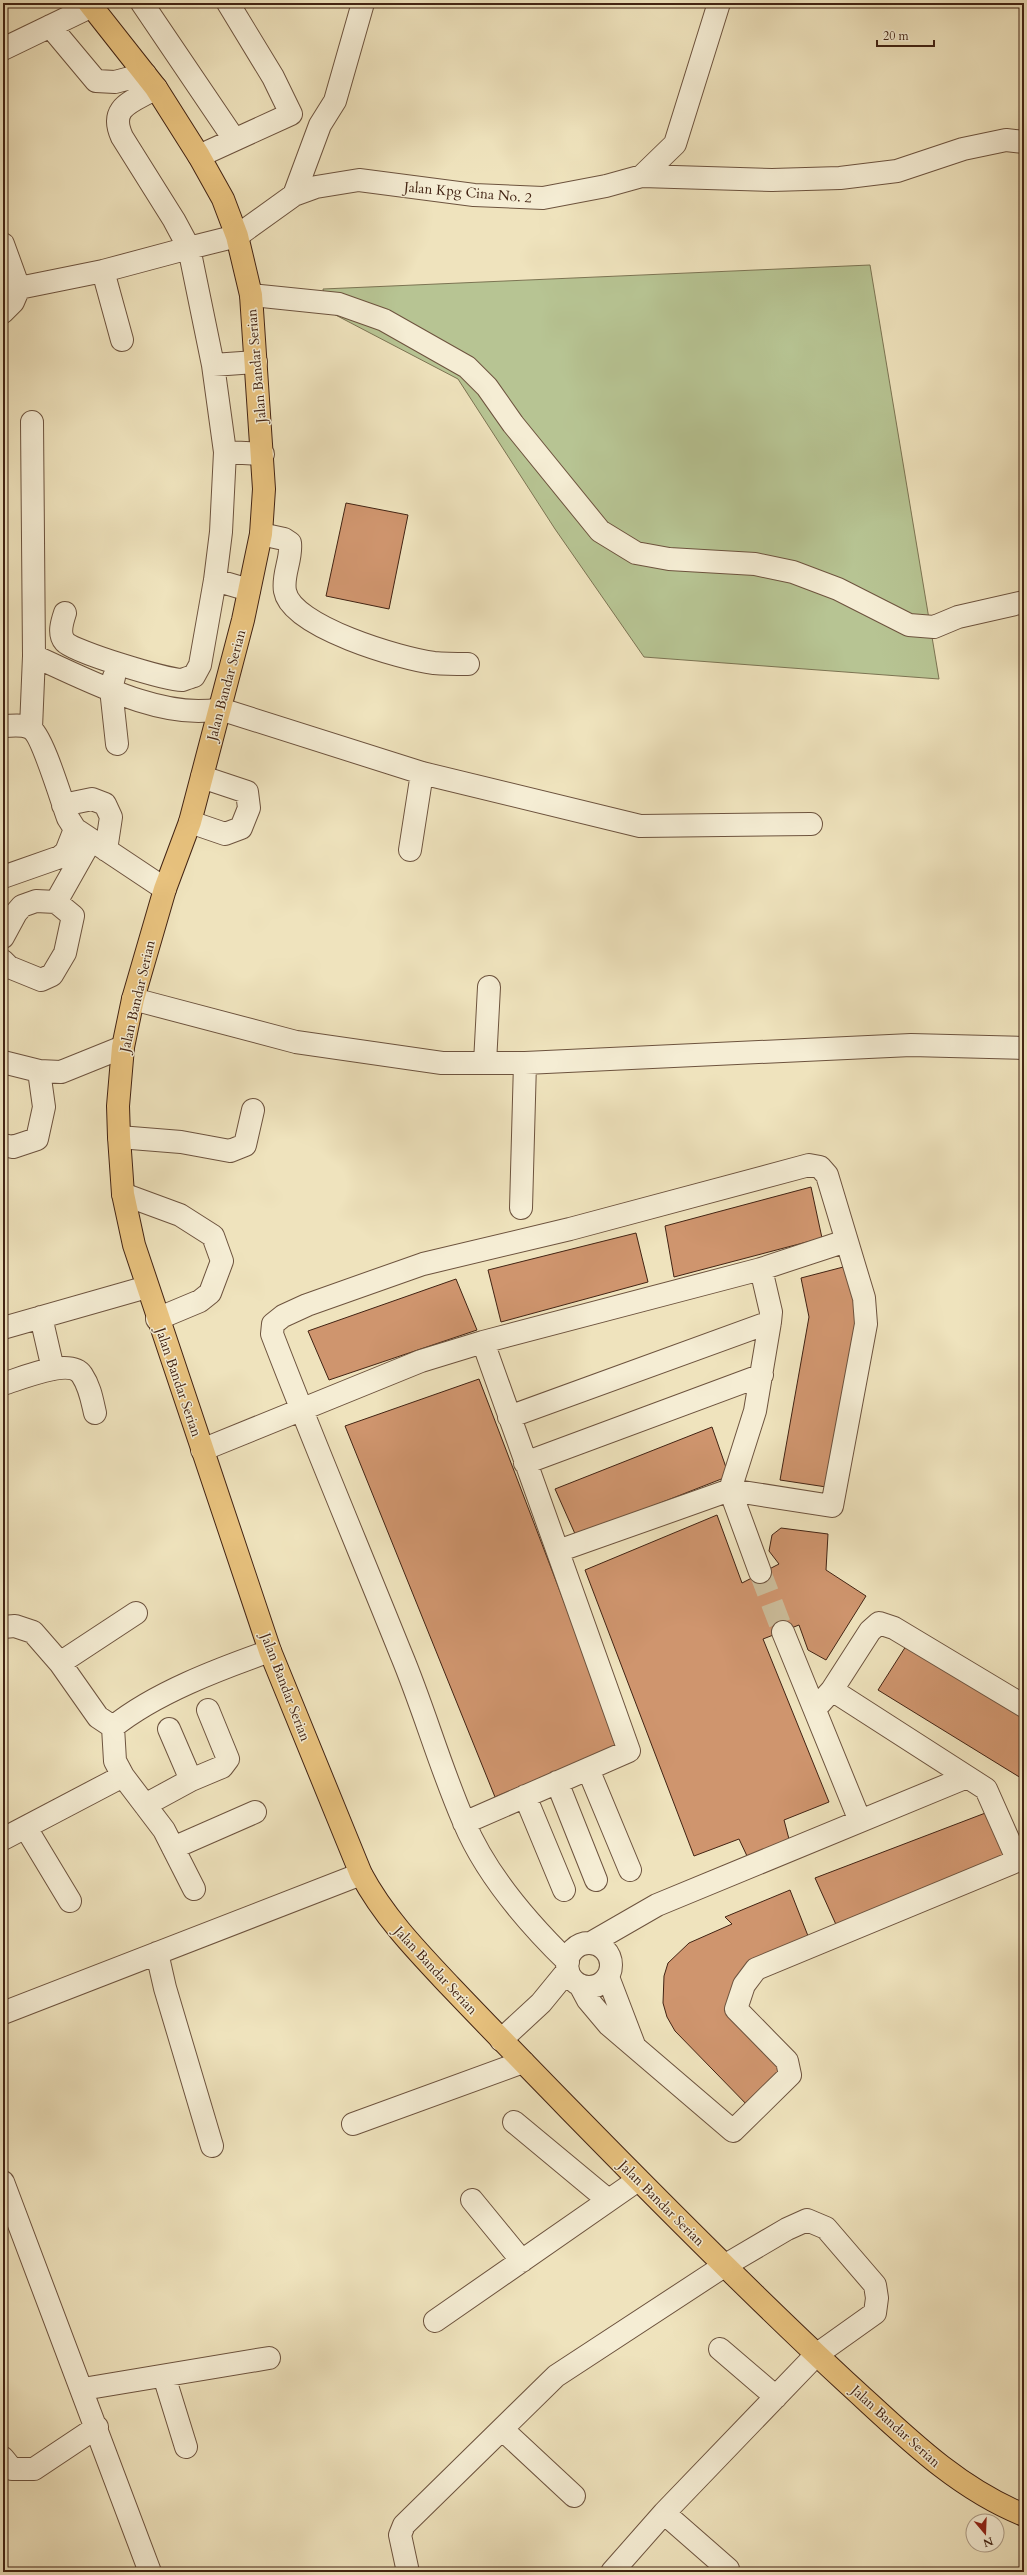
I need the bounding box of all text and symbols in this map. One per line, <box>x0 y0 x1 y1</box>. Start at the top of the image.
scale bar <box>877 22 934 48</box>
text: 20 m <box>883 28 910 44</box>
street label: Jalan Kpg Cina No. 2 <box>401 177 533 208</box>
street label: Jalan Bandar Serian <box>242 308 271 426</box>
street label: Jalan Bandar Serian <box>202 627 250 745</box>
street label: Jalan Bandar Serian <box>115 938 160 1056</box>
street label: Jalan Bandar Serian <box>150 1323 206 1439</box>
street label: Jalan Bandar Serian <box>255 1628 315 1744</box>
street label: Jalan Bandar Serian <box>388 1921 482 2019</box>
street label: Jalan Bandar Serian <box>613 2155 709 2251</box>
street label: Jalan Bandar Serian <box>845 2380 945 2472</box>
north arrow <box>965 2513 1005 2553</box>
text: N <box>981 2533 995 2551</box>

